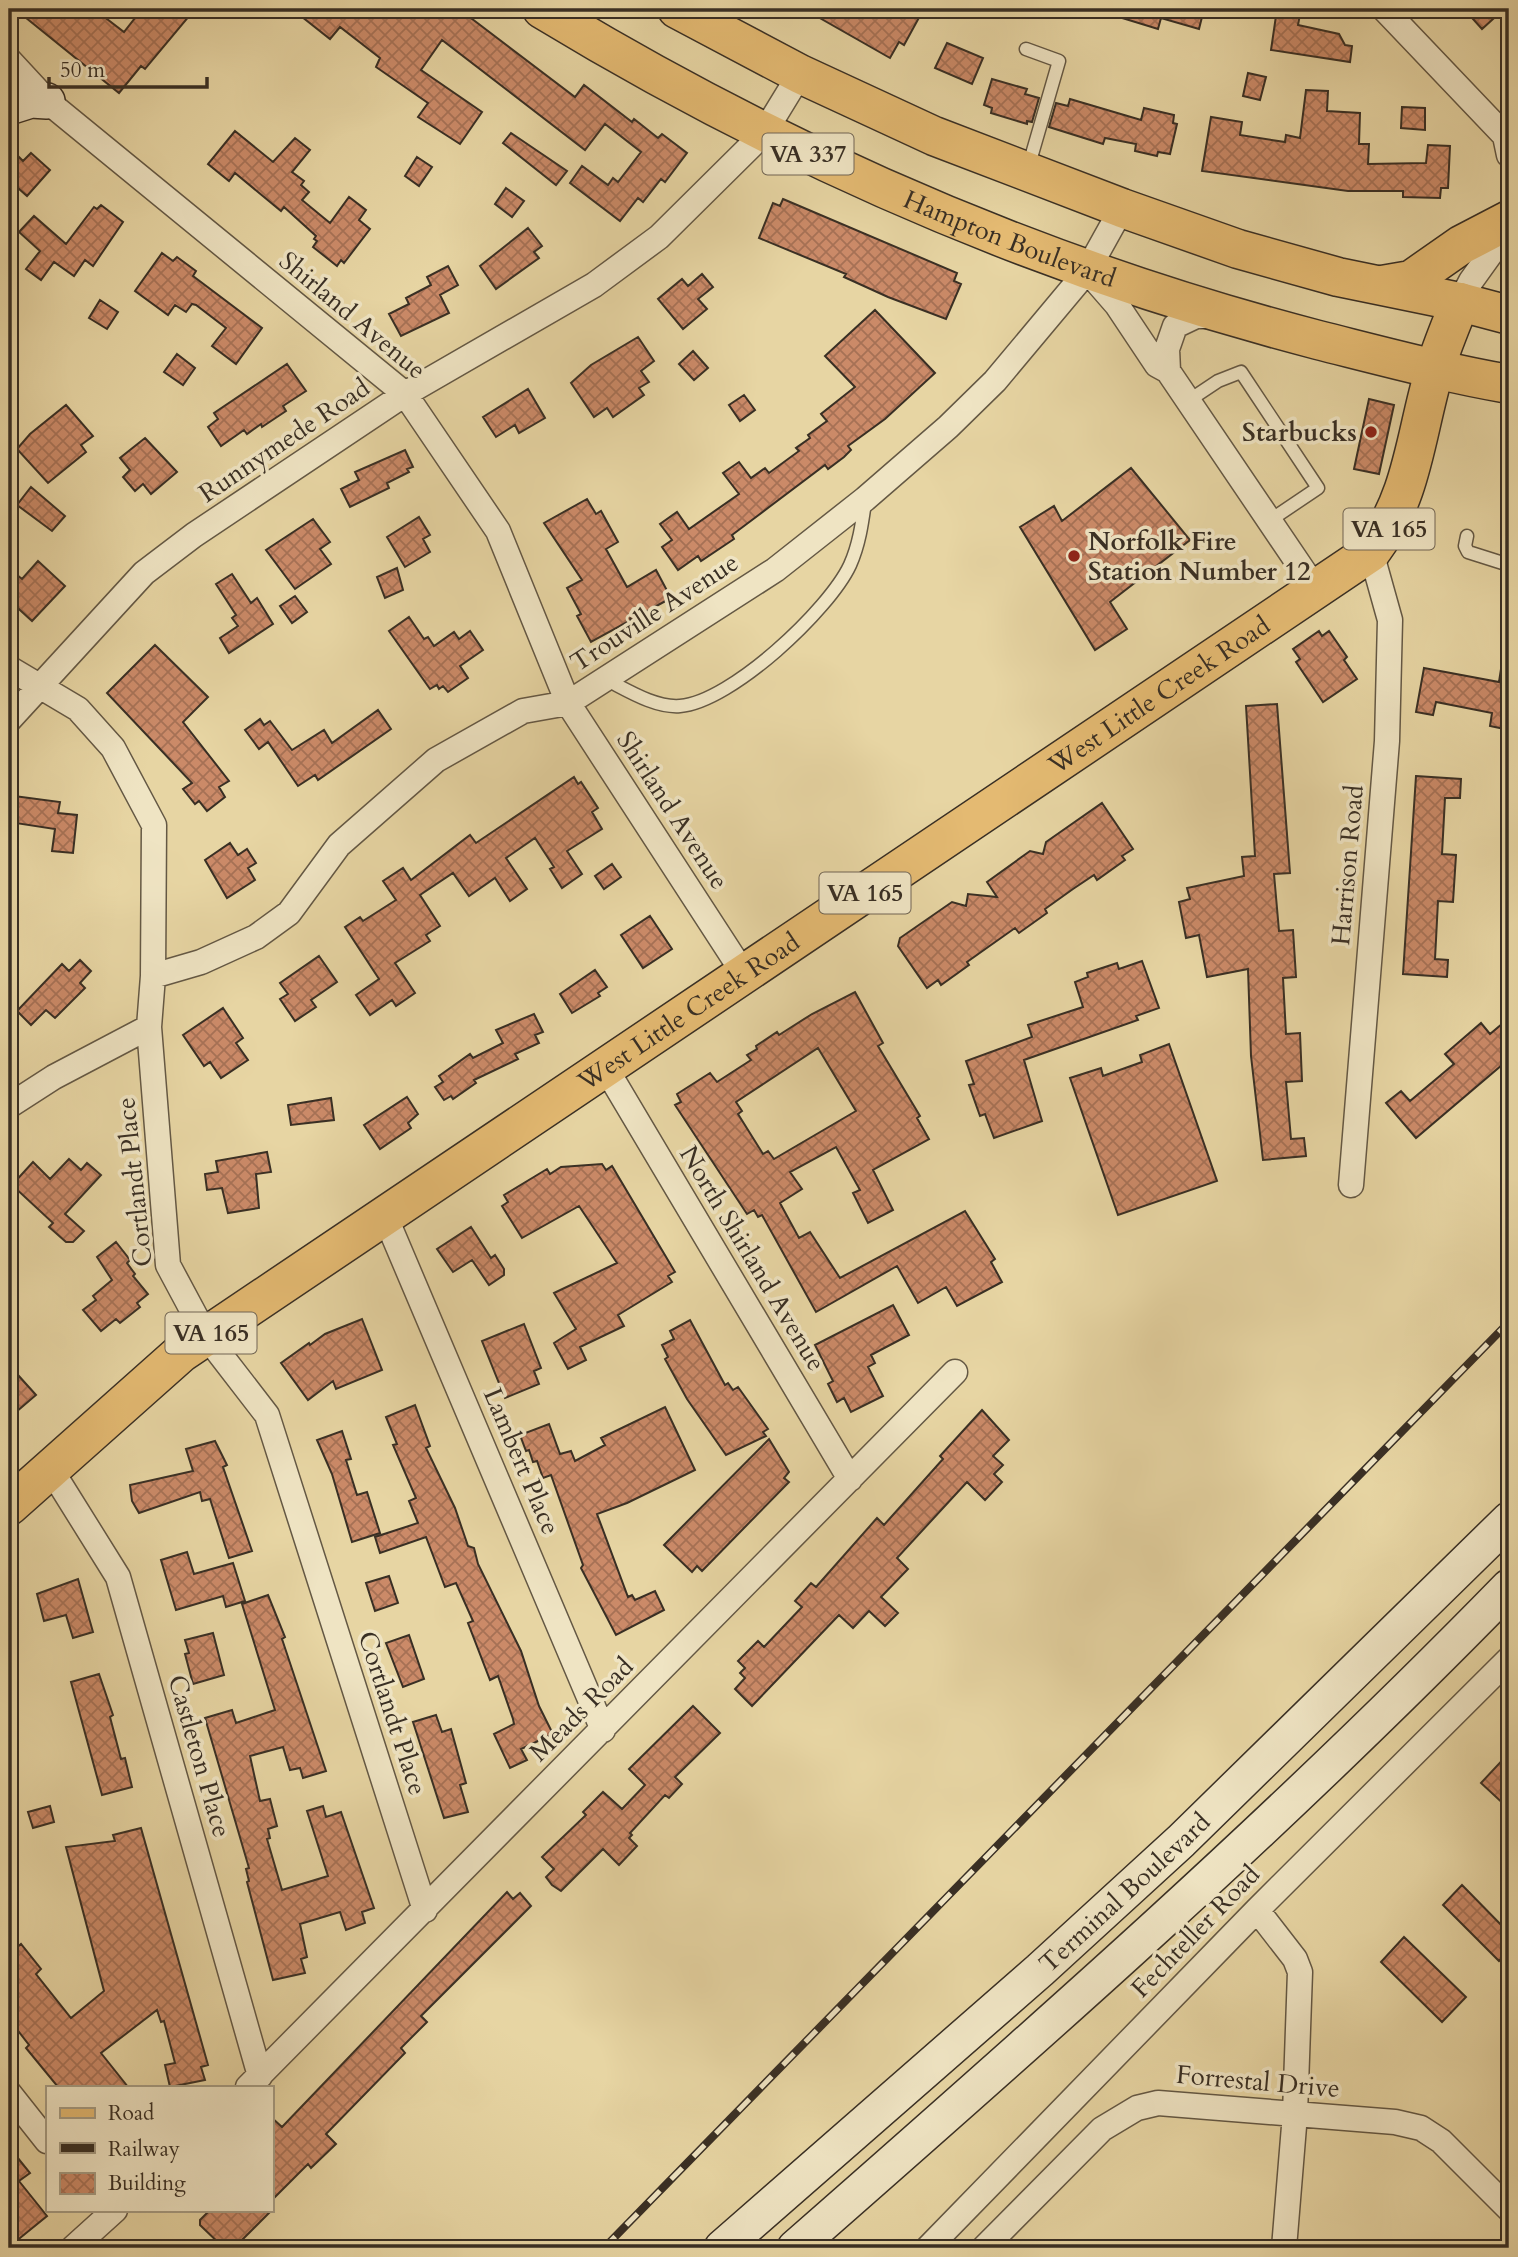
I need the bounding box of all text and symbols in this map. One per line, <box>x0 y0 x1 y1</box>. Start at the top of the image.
scale bar <box>49 46 206 90</box>
text: 50 m <box>60 56 105 85</box>
road number: VA 337 <box>762 134 854 174</box>
street label: Hampton Boulevard <box>898 182 1121 296</box>
street label: Shirland Avenue <box>272 244 434 387</box>
street label: Runnymede Road <box>192 370 377 511</box>
place label: Starbucks <box>1242 415 1357 450</box>
marker: Starbucks <box>1363 424 1379 440</box>
road number: VA 165 <box>1344 508 1434 550</box>
place label: Norfolk Fire Station Number 12 <box>1088 524 1311 589</box>
street label: Trouville Avenue <box>564 545 745 680</box>
marker: Norfolk Fire Station Number 12 <box>1066 548 1082 564</box>
street label: West Little Creek Road <box>1041 608 1277 783</box>
street label: Shirland Avenue <box>608 724 737 896</box>
street label: Harrison Road <box>1323 783 1372 947</box>
road number: VA 165 <box>820 872 910 914</box>
street label: West Little Creek Road <box>570 924 807 1100</box>
street label: Cortlandt Place <box>108 1095 161 1268</box>
street label: North Shirland Avenue <box>671 1139 834 1377</box>
road number: VA 165 <box>166 1312 256 1353</box>
street label: Lambert Place <box>475 1382 568 1540</box>
street label: Cortlandt Place <box>350 1627 435 1799</box>
street label: Meads Road <box>522 1649 641 1769</box>
street label: Castleton Place <box>160 1671 239 1841</box>
street label: Terminal Boulevard <box>1031 1805 1218 1981</box>
street label: Fechteller Road <box>1123 1857 1268 2005</box>
street label: Forrestal Drive <box>1175 2057 1341 2106</box>
legend <box>46 2086 273 2212</box>
text: Road <box>108 2099 154 2128</box>
text: Railway <box>108 2135 180 2164</box>
text: Building <box>108 2169 186 2198</box>

